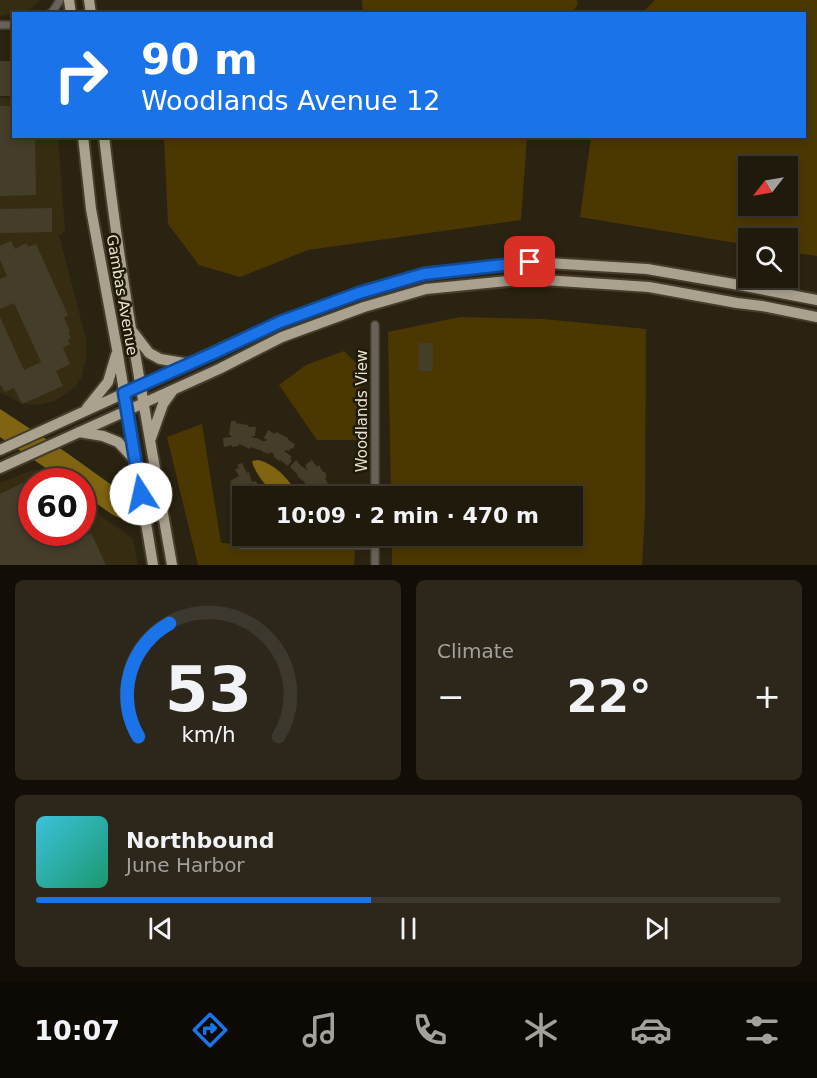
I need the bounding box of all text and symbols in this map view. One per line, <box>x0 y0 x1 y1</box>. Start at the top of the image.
text: 90 m <box>141 35 258 84</box>
icon: right <box>42 36 120 114</box>
text: Woodlands Avenue 12 <box>141 85 441 116</box>
north arrow <box>738 156 798 216</box>
map controls <box>738 156 798 288</box>
button: search <box>738 228 798 288</box>
street label: Gambas Avenue <box>103 233 141 357</box>
pin <box>504 236 555 287</box>
icon: arrive <box>513 245 546 278</box>
street label: Woodlands View <box>353 350 371 472</box>
position arrow <box>109 462 173 526</box>
speed limit sign: 60 <box>18 468 96 546</box>
text: 10:09 · 2 min · 470 m <box>276 503 539 528</box>
text: Climate <box>437 639 514 663</box>
text: 53 <box>165 653 251 726</box>
text: 22° <box>566 670 652 723</box>
text: − <box>437 677 465 716</box>
text: + <box>753 677 781 716</box>
text: km/h <box>181 722 235 747</box>
text: Northbound <box>126 828 275 853</box>
text: June Harbor <box>126 853 245 877</box>
icon: previous <box>144 912 177 945</box>
icon: pause <box>392 912 425 945</box>
icon: next <box>640 912 673 945</box>
icon: directions <box>189 1009 231 1051</box>
icon: music <box>299 1009 341 1051</box>
icon: phone <box>409 1009 451 1051</box>
icon: climate <box>520 1009 562 1051</box>
icon: car <box>630 1009 672 1051</box>
icon: filters <box>741 1009 783 1051</box>
text: 10:07 <box>34 1015 120 1046</box>

